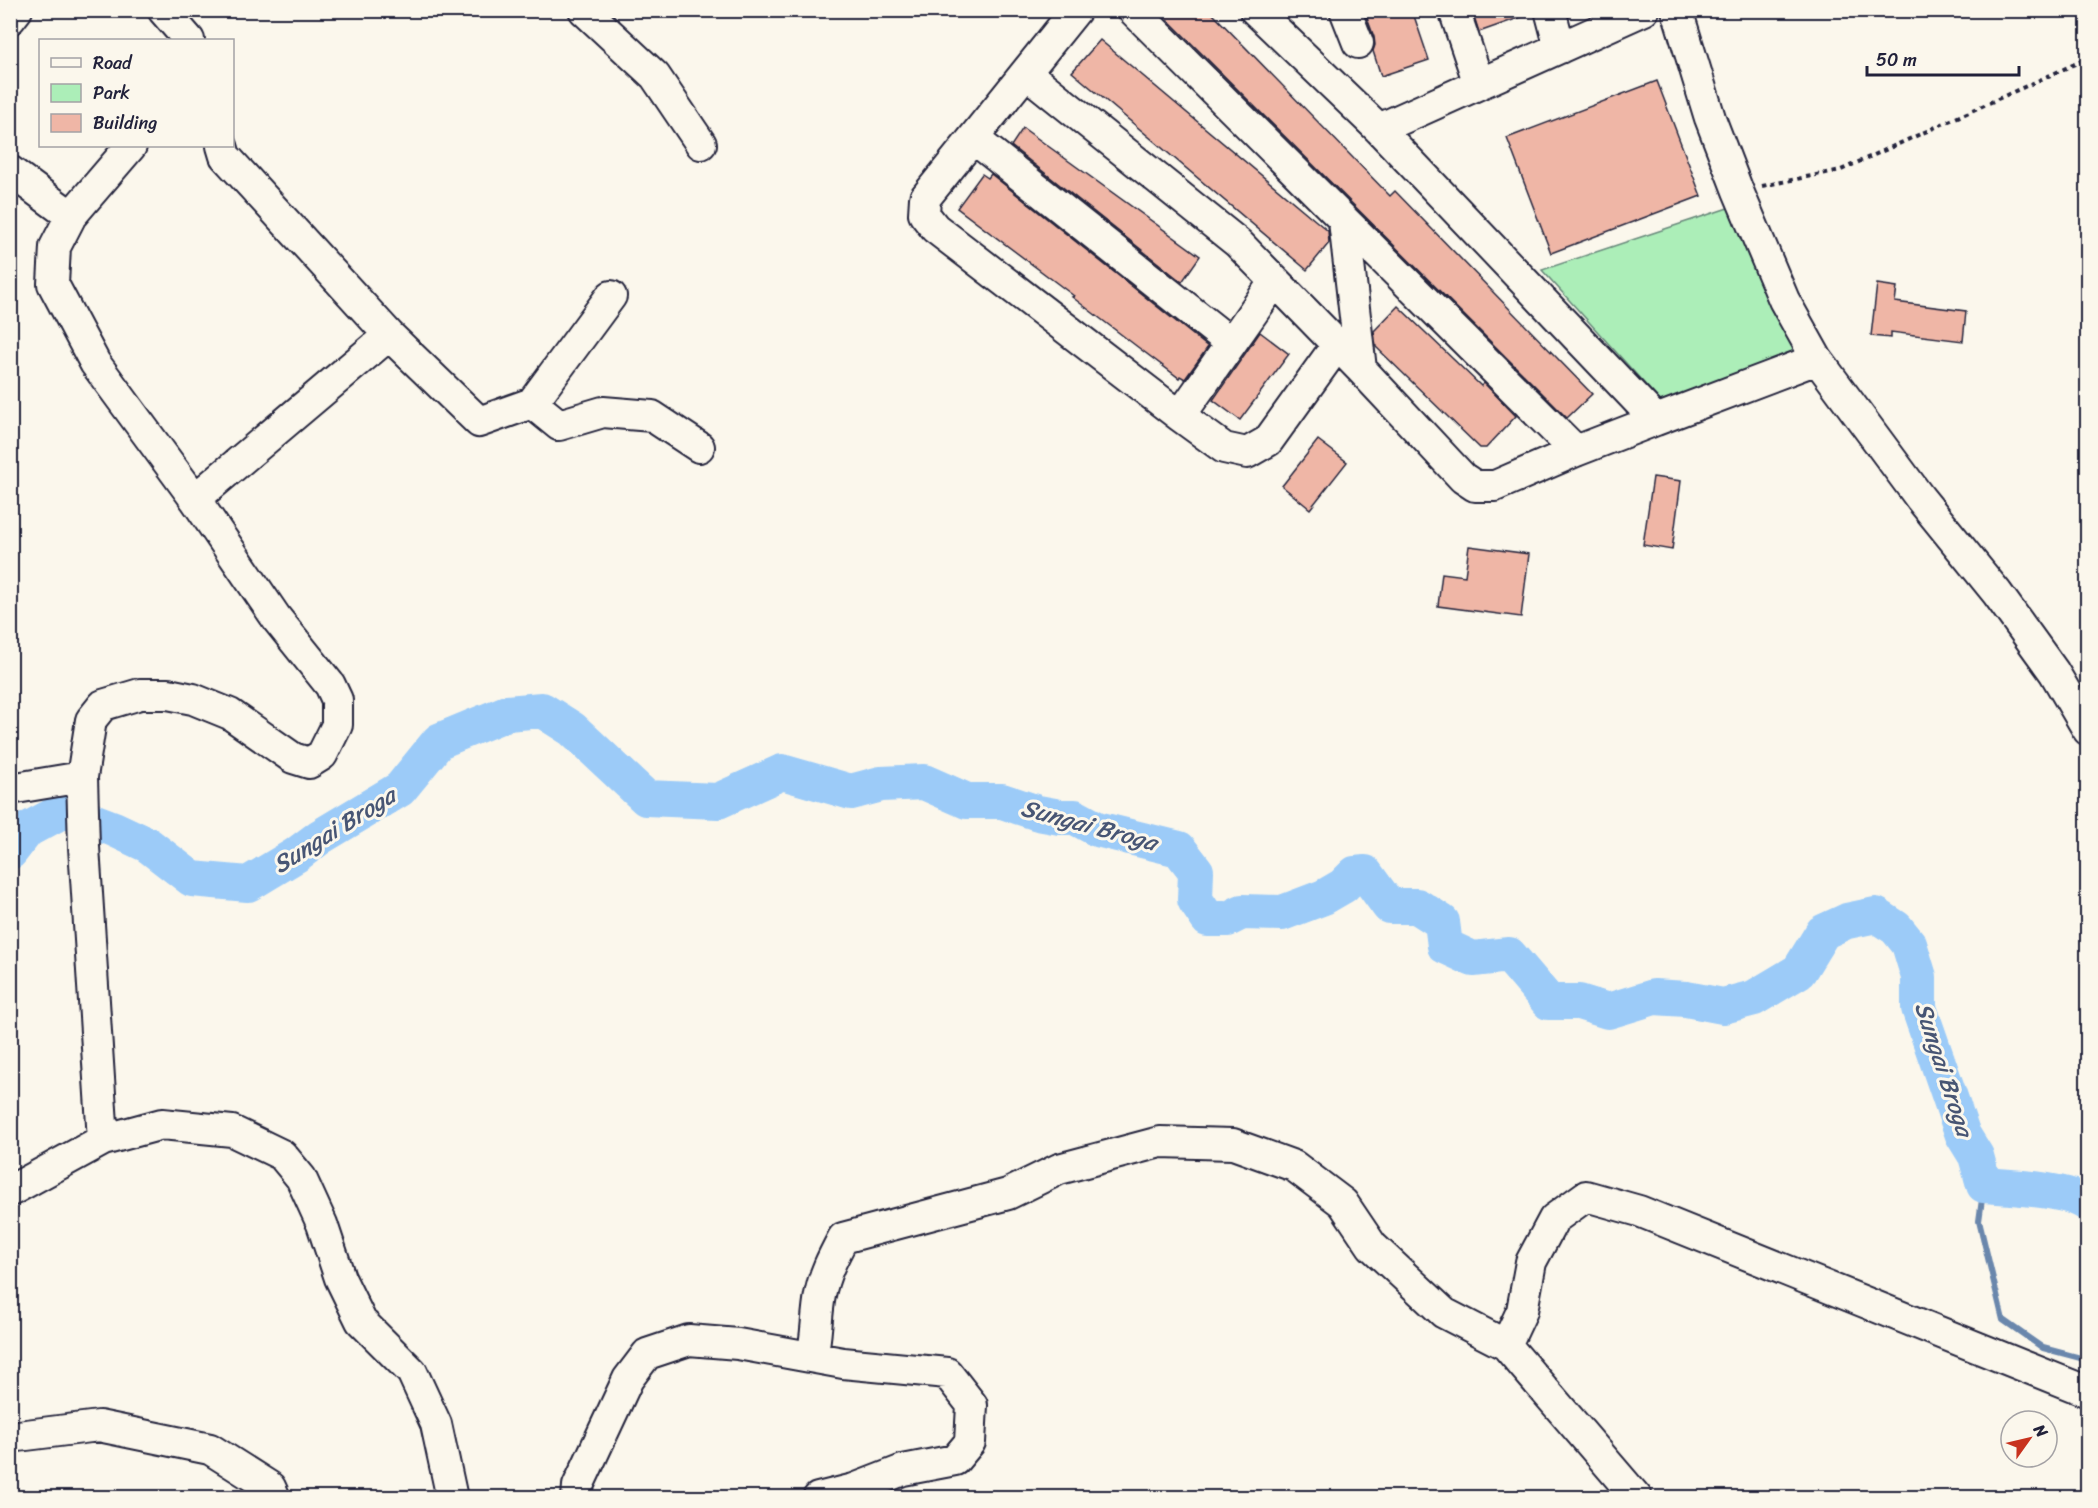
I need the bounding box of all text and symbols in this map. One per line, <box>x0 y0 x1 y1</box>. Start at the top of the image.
legend <box>39 39 234 147</box>
scale bar <box>1867 39 2018 77</box>
text: 50 m <box>1876 44 1917 76</box>
text: Road <box>93 47 133 79</box>
text: Park <box>93 77 130 109</box>
text: Building <box>93 107 157 139</box>
water label: Sungai Broga <box>264 774 407 885</box>
water label: Sungai Broga <box>1016 787 1165 864</box>
water label: Sungai Broga <box>1903 996 1986 1145</box>
north arrow <box>1999 1409 2059 1469</box>
text: N <box>2025 1417 2057 1444</box>

